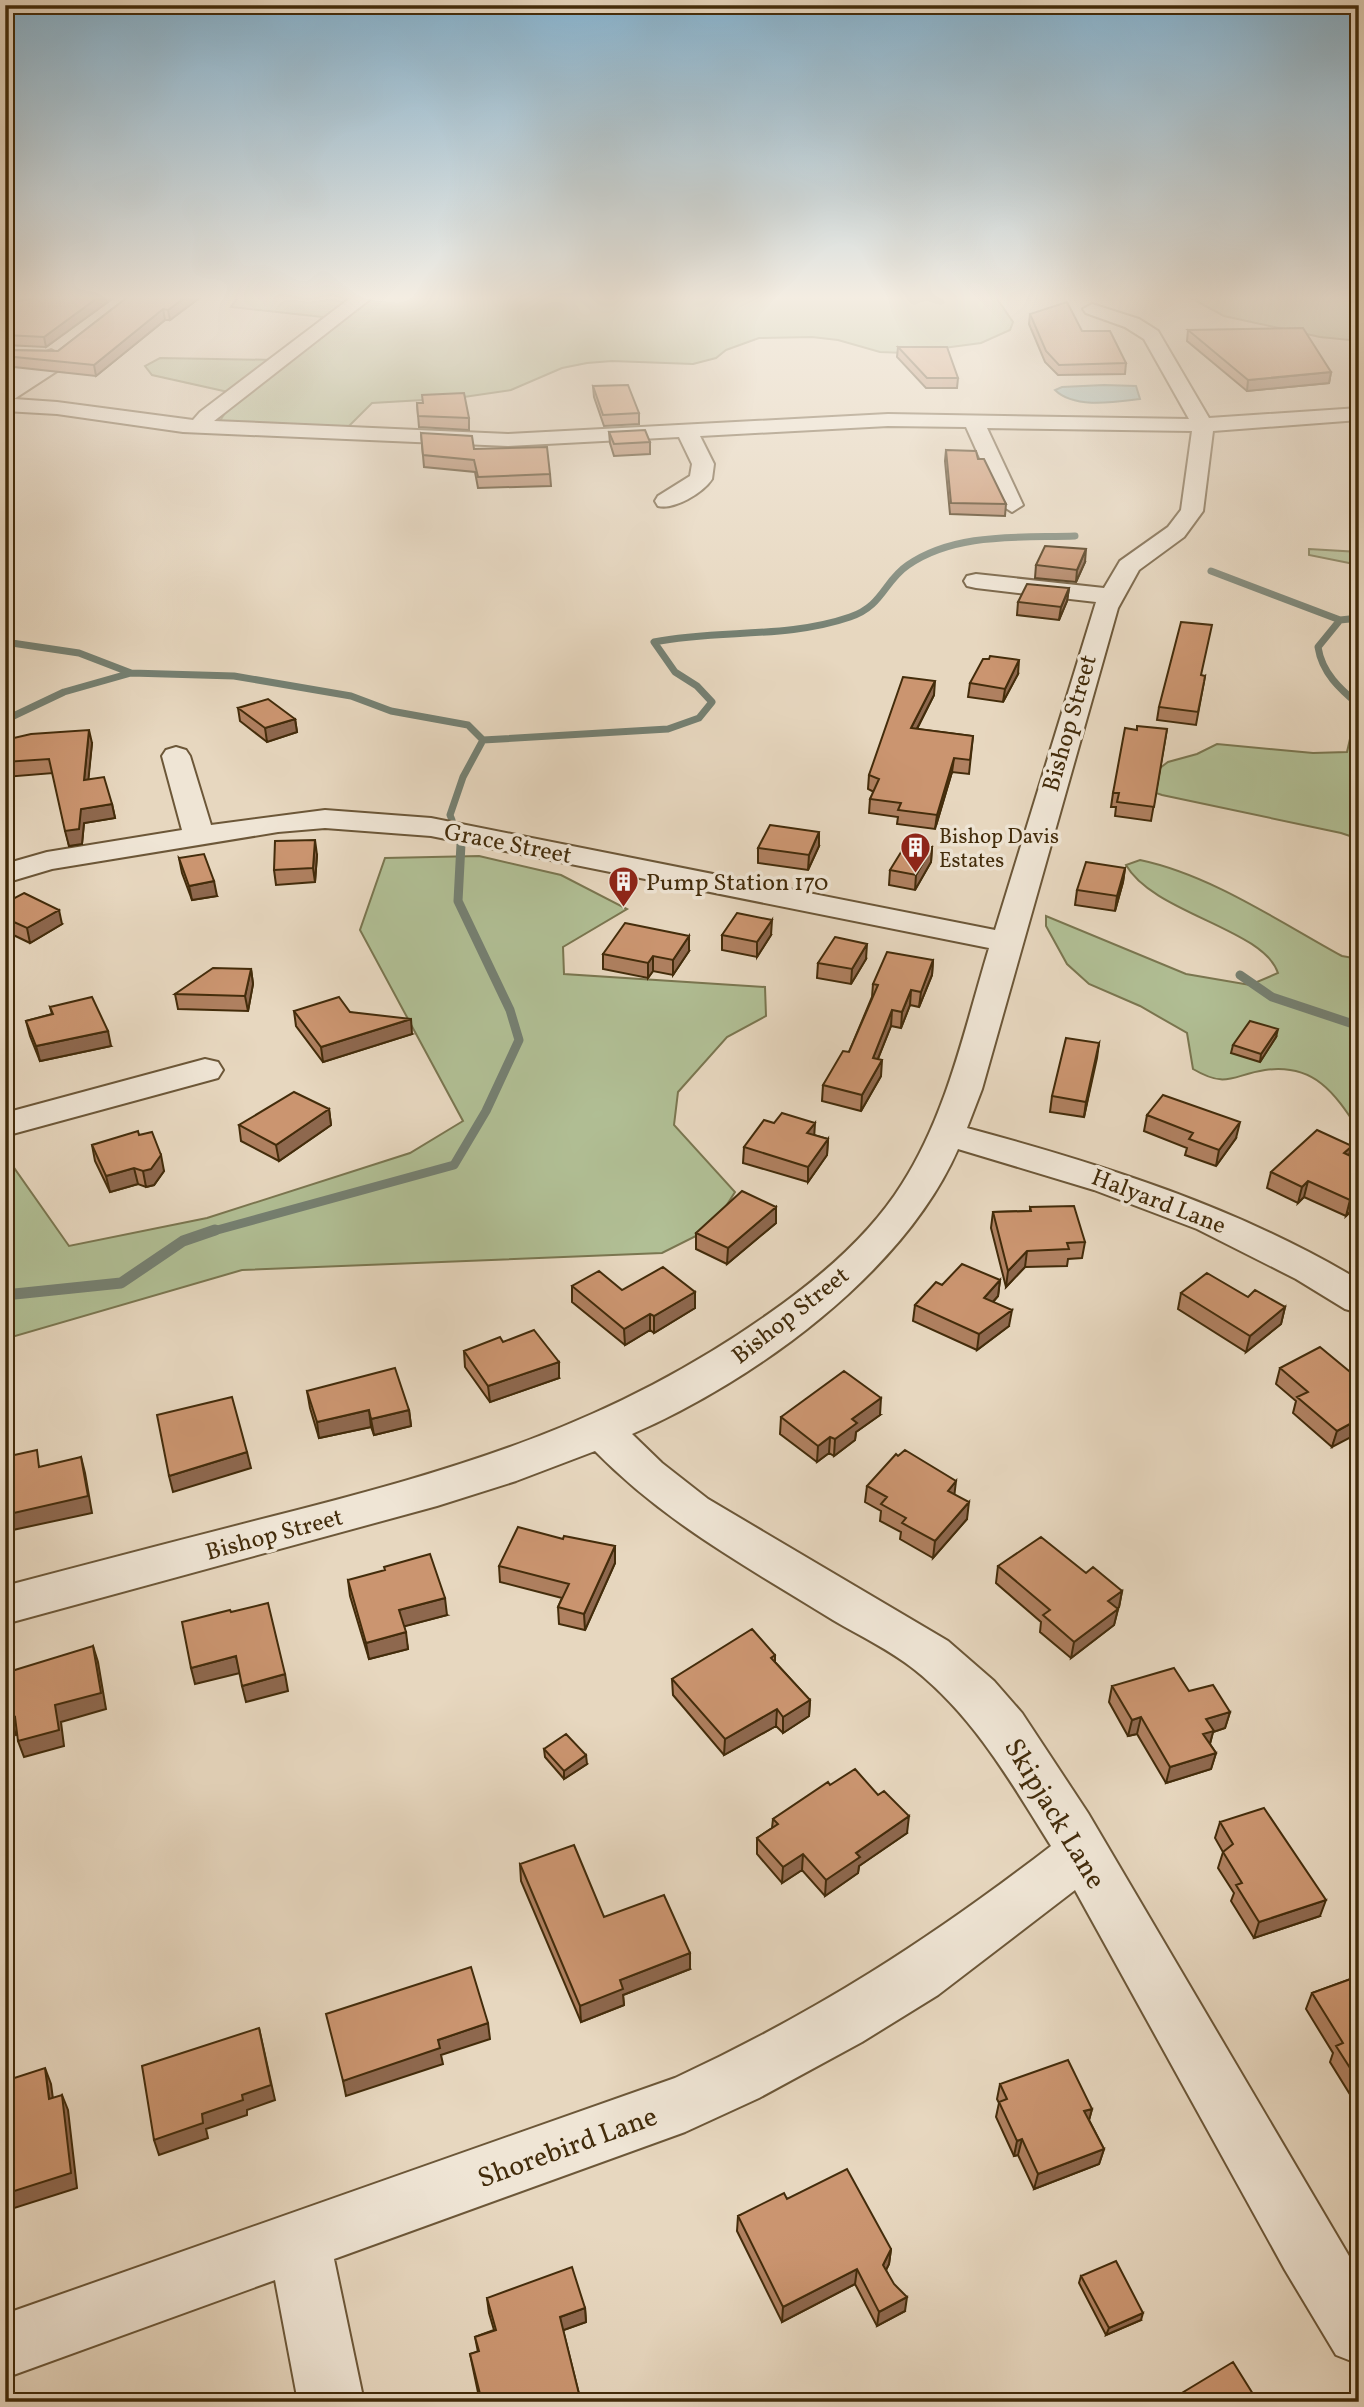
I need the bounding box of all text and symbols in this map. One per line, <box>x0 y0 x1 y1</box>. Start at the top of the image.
street label: Bishop Street <box>1035 651 1107 796</box>
street label: Grace Street <box>441 816 574 874</box>
place label: Bishop Davis Estates <box>939 823 1059 876</box>
building icon: Bishop Davis Estates <box>899 831 933 875</box>
building icon: Pump Station 170 <box>606 865 640 909</box>
place label: Pump Station 170 <box>646 867 829 901</box>
street label: Halyard Lane <box>1086 1162 1230 1244</box>
street label: Bishop Street <box>725 1260 857 1373</box>
street label: Bishop Street <box>202 1501 347 1571</box>
street label: Skipjack Lane <box>994 1732 1114 1897</box>
street label: Shorebird Lane <box>473 2098 663 2199</box>

